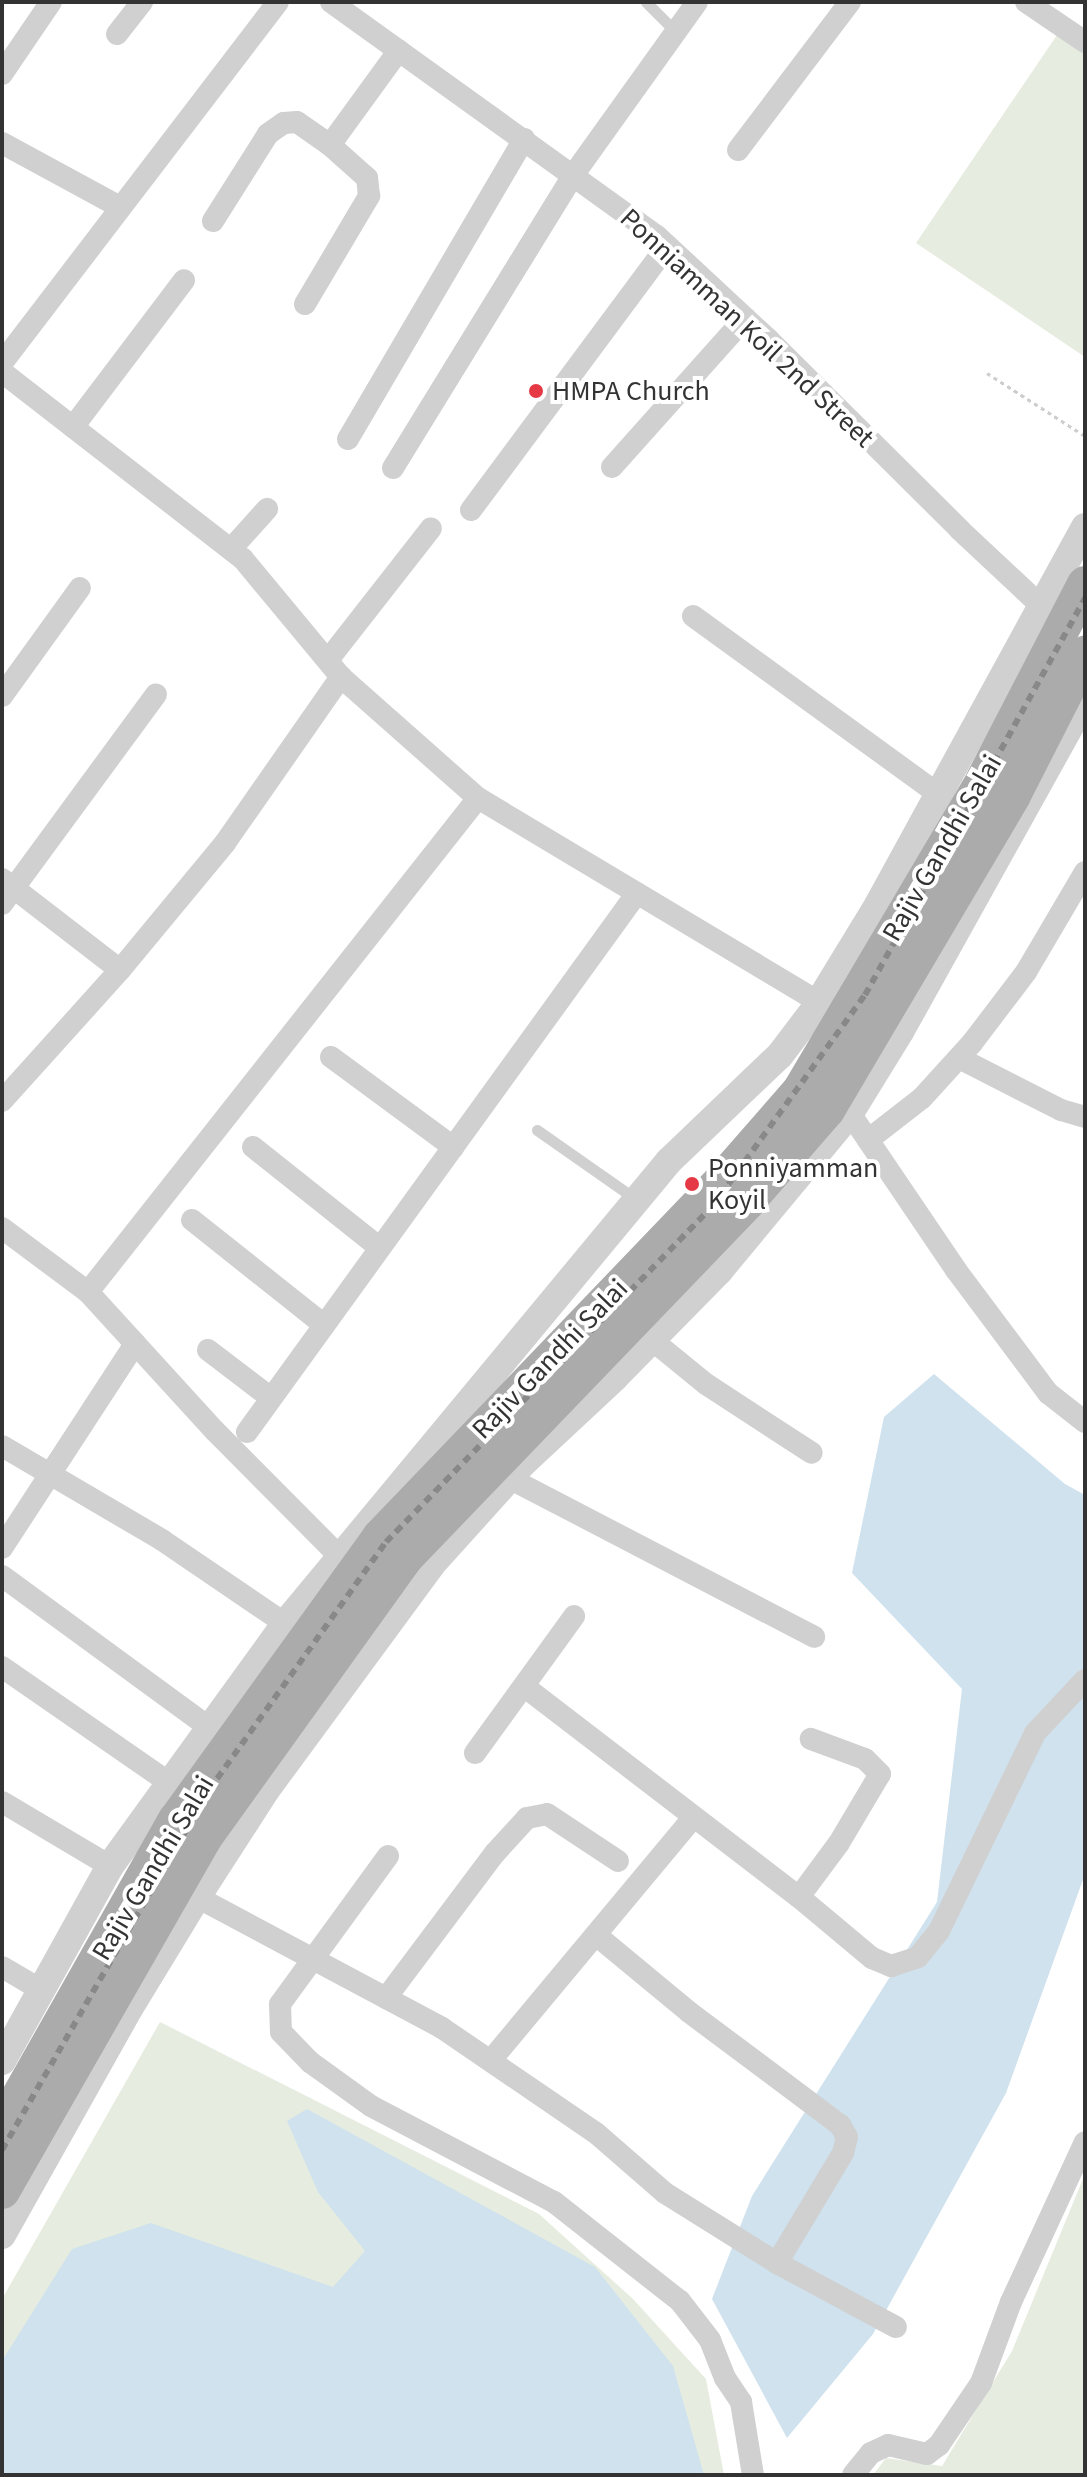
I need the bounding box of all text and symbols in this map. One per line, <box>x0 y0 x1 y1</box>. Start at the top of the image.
street label: Ponniamman Koil 2nd Street <box>613 202 881 454</box>
place label: HMPA Church <box>552 374 710 408</box>
marker: HMPA Church <box>527 382 545 400</box>
street label: Rajiv Gandhi Salai <box>875 749 1009 947</box>
place label: Ponniyamman Koyil <box>708 1151 878 1217</box>
marker: Ponniyamman Koyil <box>683 1175 701 1193</box>
street label: Rajiv Gandhi Salai <box>465 1272 635 1446</box>
street label: Rajiv Gandhi Salai <box>85 1770 221 1966</box>

